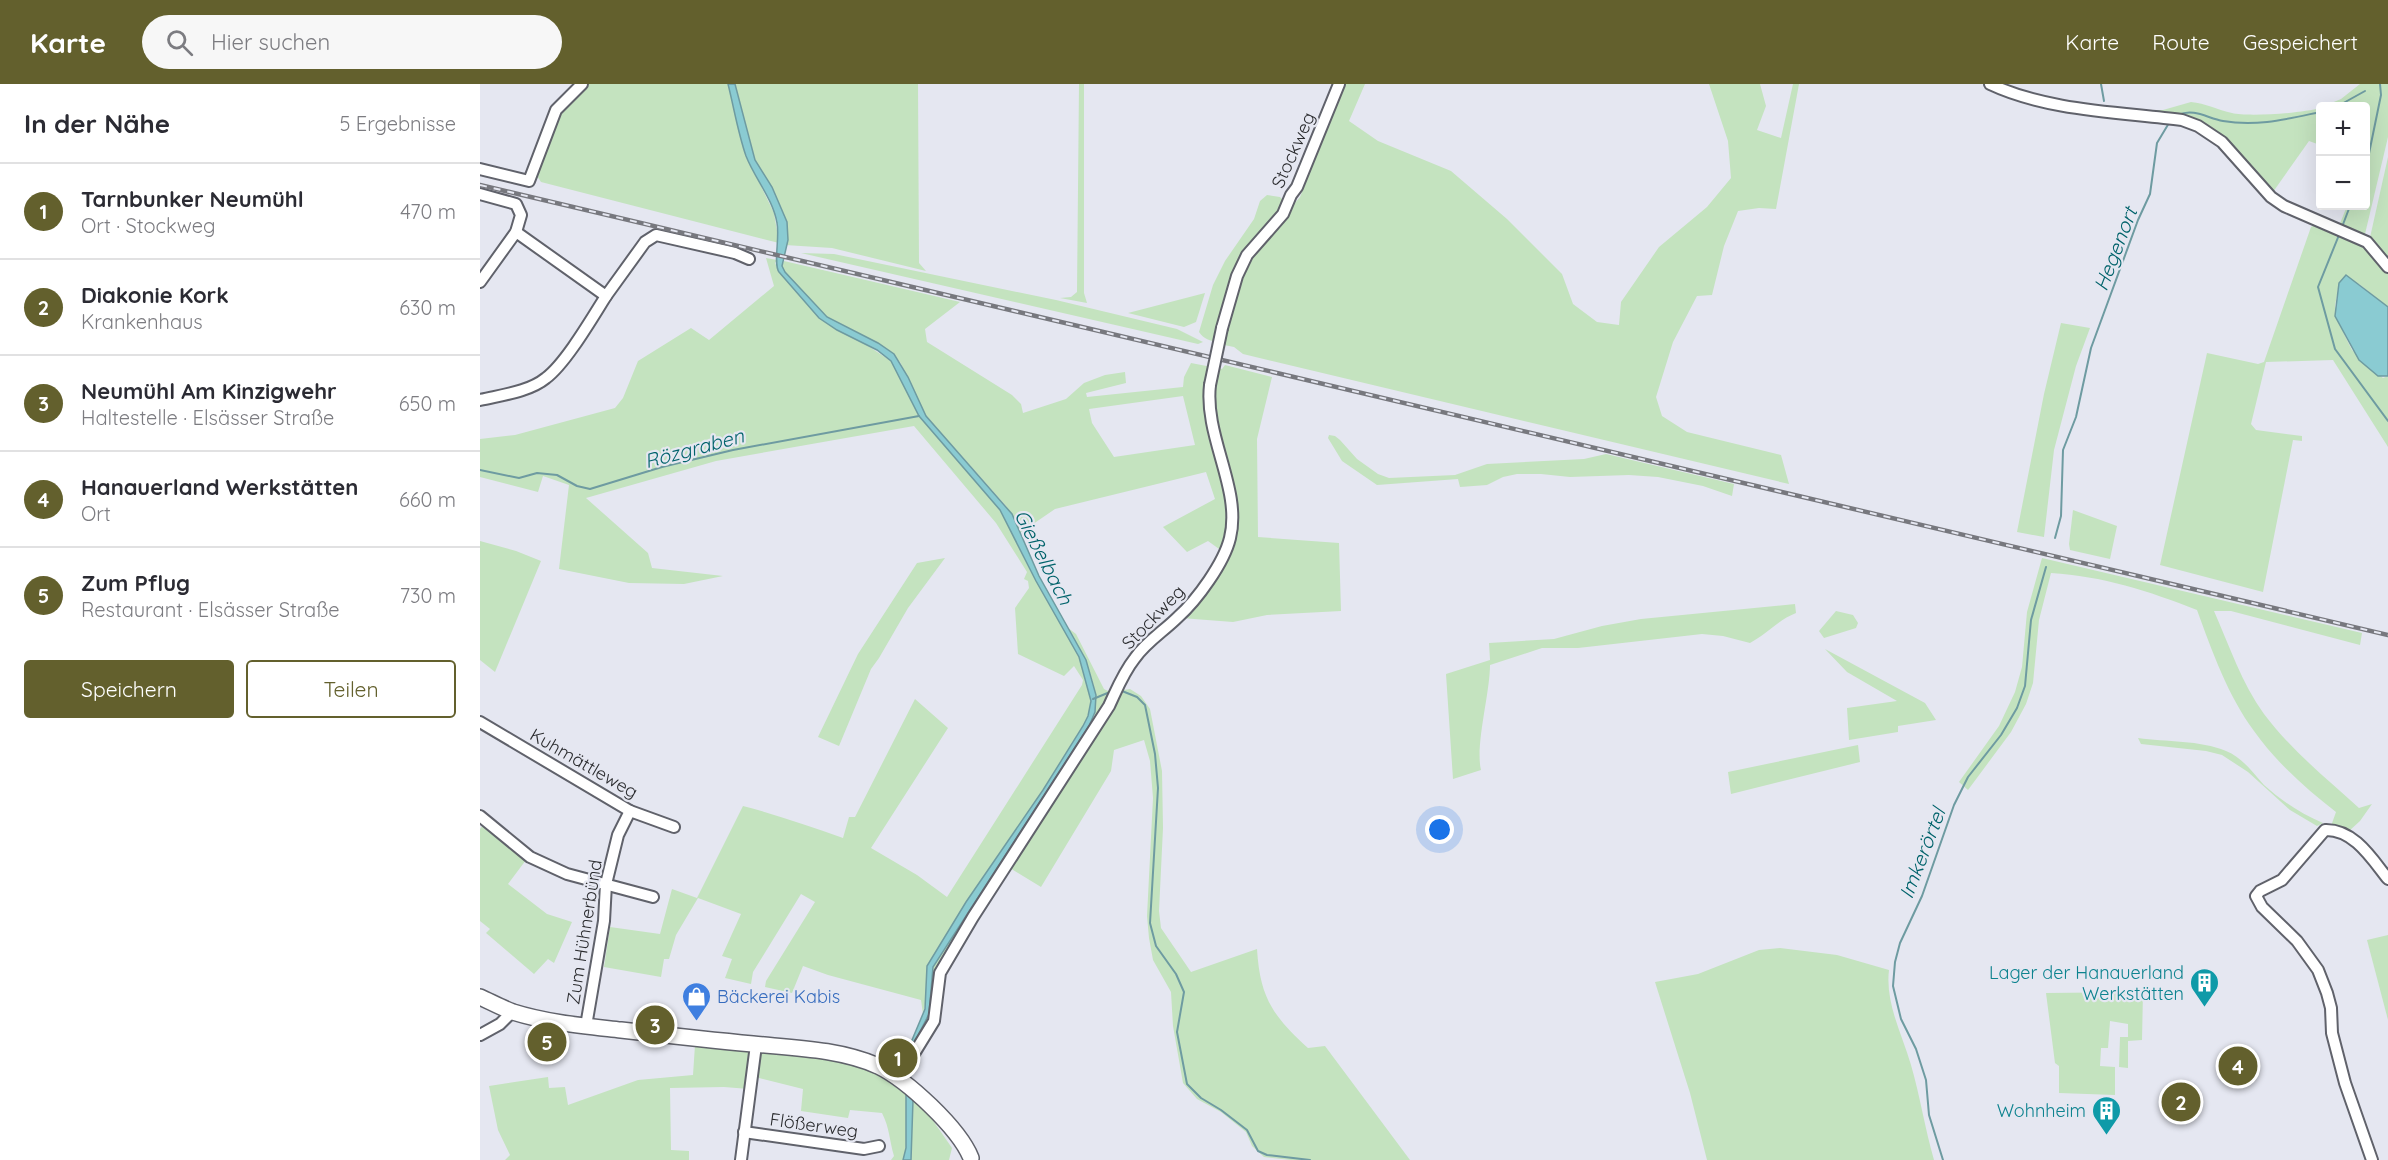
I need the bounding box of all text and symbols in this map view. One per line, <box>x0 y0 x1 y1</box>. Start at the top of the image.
search box <box>142 15 562 69</box>
text: Karte <box>30 25 106 60</box>
icon: search <box>163 26 196 59</box>
text: Hier suchen <box>211 28 330 56</box>
text: Karte <box>2065 29 2119 55</box>
text: Route <box>2152 29 2210 55</box>
text: Gespeichert <box>2243 29 2358 55</box>
map controls <box>2316 102 2370 210</box>
button: + <box>2316 102 2370 156</box>
text: In der Nähe <box>24 107 170 140</box>
street label: Stockweg <box>1266 108 1320 192</box>
text: 5 Ergebnisse <box>339 111 456 136</box>
button: − <box>2316 156 2370 210</box>
text: Tarnbunker Neumühl <box>81 185 304 213</box>
text: 1 <box>40 199 47 224</box>
text: 470 m <box>400 199 456 224</box>
water label: Hegenort <box>2088 202 2143 294</box>
text: Ort · Stockweg <box>81 213 215 238</box>
text: Diakonie Kork <box>81 281 229 309</box>
text: 2 <box>38 295 49 320</box>
text: 630 m <box>399 295 456 320</box>
text: Krankenhaus <box>81 309 203 334</box>
text: Neumühl Am Kinzigwehr <box>81 377 337 405</box>
text: 3 <box>38 391 49 416</box>
text: 650 m <box>399 391 456 416</box>
text: Haltestelle · Elsässer Straße <box>81 405 334 430</box>
water label: Rözgraben <box>642 423 747 473</box>
text: Hanauerland Werkstätten <box>81 473 358 501</box>
text: 4 <box>38 487 49 512</box>
text: 660 m <box>399 487 456 512</box>
text: Ort <box>81 501 111 526</box>
water label: Gießelbach <box>1009 505 1079 609</box>
text: Zum Pflug <box>81 569 190 597</box>
street label: Stockweg <box>1117 580 1189 654</box>
text: 5 <box>38 583 49 608</box>
text: 730 m <box>400 583 456 608</box>
text: Restaurant · Elsässer Straße <box>81 597 340 622</box>
button: Speichern <box>24 660 234 718</box>
button: Teilen <box>246 660 456 718</box>
street label: Kuhmättleweg <box>526 723 642 803</box>
water label: Imkerörtel <box>1893 802 1952 902</box>
your location <box>1425 815 1454 844</box>
street label: Zum Hühnerbünd <box>561 858 607 1006</box>
place label: Lager der Hanauerland Werkstätten <box>1989 961 2184 1005</box>
building icon: Lager der Hanauerland Werkstätten <box>2189 966 2221 1008</box>
shop icon: Bäckerei Kabis <box>680 980 712 1022</box>
place label: Bäckerei Kabis <box>717 985 840 1008</box>
pin: 3 <box>636 1002 675 1048</box>
pin: 5 <box>528 1020 566 1064</box>
pin: 1 <box>878 1036 918 1080</box>
pin: 4 <box>2218 1044 2258 1088</box>
pin: 2 <box>2162 1080 2200 1124</box>
building icon: Wohnheim <box>2091 1094 2123 1136</box>
place label: Wohnheim <box>1997 1099 2086 1122</box>
street label: Flößerweg <box>768 1107 860 1143</box>

